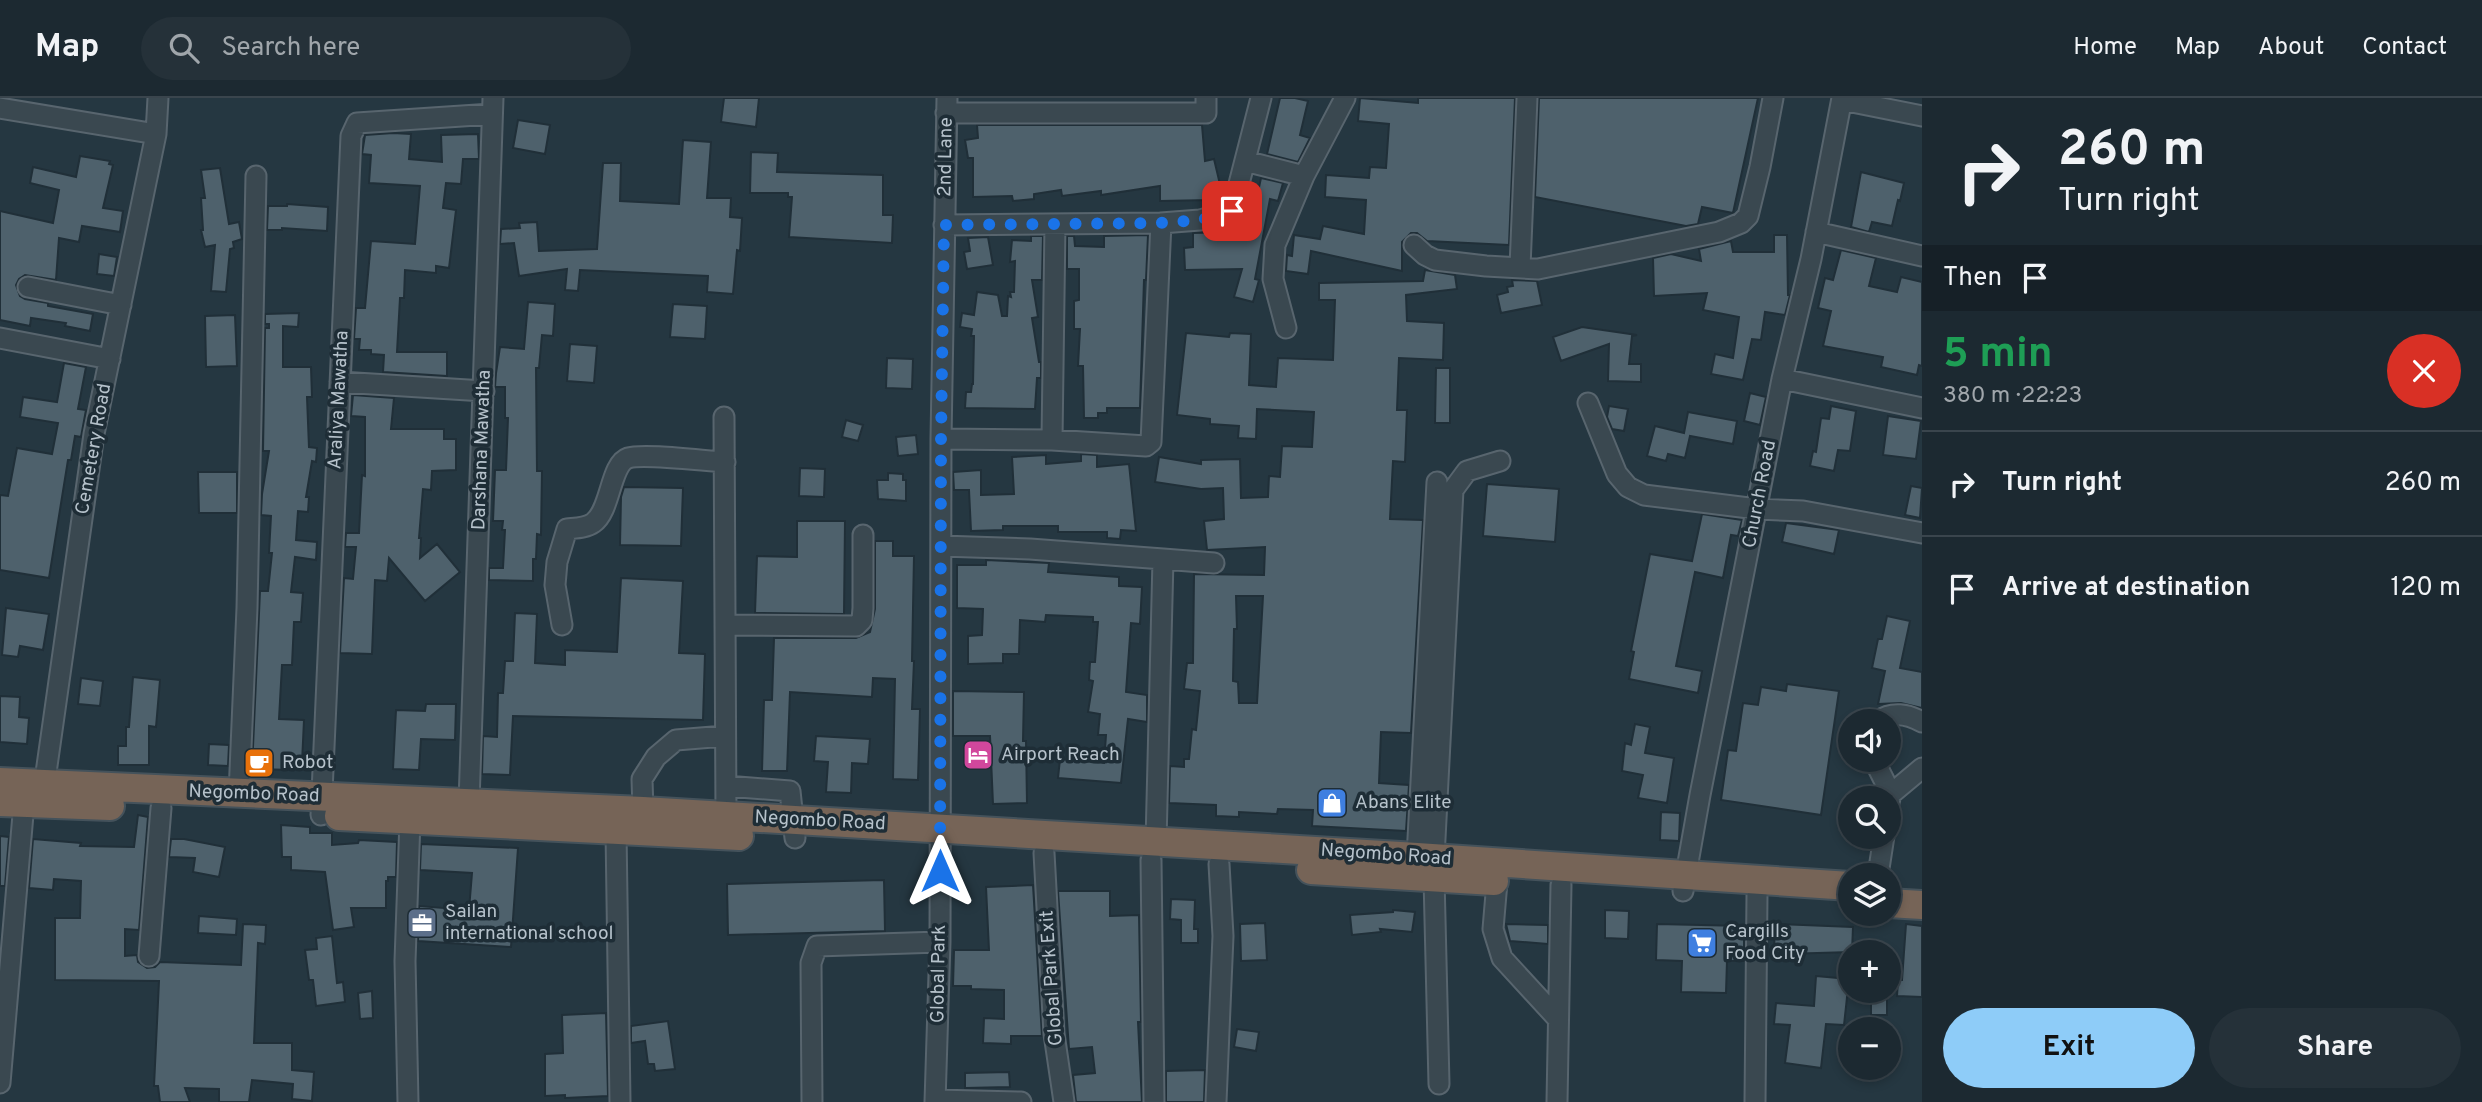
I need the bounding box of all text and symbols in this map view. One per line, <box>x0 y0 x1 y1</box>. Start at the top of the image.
search box <box>141 17 631 80</box>
text: Map <box>35 27 99 69</box>
icon: search <box>165 29 203 67</box>
text: Search here <box>221 32 360 65</box>
text: Home <box>2073 33 2137 63</box>
text: Map <box>2175 33 2220 63</box>
text: About <box>2258 33 2324 63</box>
text: Contact <box>2362 33 2447 63</box>
street label: 2nd Lane <box>933 117 959 197</box>
text: 260 m <box>2058 121 2205 183</box>
icon: right <box>1943 126 2034 217</box>
pin <box>1202 181 1262 241</box>
text: Turn right <box>2058 182 2200 222</box>
icon: arrive <box>1213 192 1251 230</box>
icon: arrive <box>2016 259 2054 297</box>
text: Then <box>1943 262 2002 295</box>
text: 5 min <box>1943 329 2053 382</box>
street label: Araliya Mawatha <box>323 330 355 470</box>
button: close <box>2387 334 2461 408</box>
street label: Darshana Mawatha <box>467 369 497 531</box>
street label: Cemetery Road <box>71 382 117 516</box>
text: 380 m · 22:23 <box>1943 382 2082 411</box>
street label: Church Road <box>1738 438 1782 550</box>
icon: right <box>1943 465 1981 503</box>
text: Turn right <box>2002 467 2122 500</box>
text: 260 m <box>2385 467 2461 500</box>
icon: arrive <box>1943 570 1981 608</box>
text: Arrive at destination <box>2002 572 2250 605</box>
text: 120 m <box>2391 572 2461 605</box>
map controls <box>1838 709 1901 1080</box>
button: sound <box>1838 709 1901 772</box>
hotel icon: Airport Reach <box>961 738 995 772</box>
place label: Airport Reach <box>1001 743 1120 767</box>
cafe icon: Robot <box>242 746 276 780</box>
place label: Robot <box>282 751 333 775</box>
street label: Negombo Road <box>188 780 320 808</box>
shop icon: Abans Elite <box>1315 786 1349 820</box>
button: search <box>1838 786 1901 849</box>
place label: Abans Elite <box>1355 791 1452 815</box>
street label: Negombo Road <box>754 806 886 836</box>
position arrow <box>903 834 977 908</box>
street label: Negombo Road <box>1320 838 1452 872</box>
button: layers <box>1838 863 1901 926</box>
place label: Sailan international school <box>445 900 614 946</box>
office icon: Sailan international school <box>405 906 439 940</box>
street label: Global Park Exit <box>1035 909 1069 1047</box>
place label: Cargills Food City <box>1725 920 1805 966</box>
street label: Global Park <box>926 925 952 1023</box>
supermarket icon: Cargills Food City <box>1685 926 1719 960</box>
button: + <box>1838 940 1901 1003</box>
button: Exit <box>1943 1008 2195 1088</box>
button: Share <box>2209 1008 2461 1088</box>
button: − <box>1838 1017 1901 1080</box>

